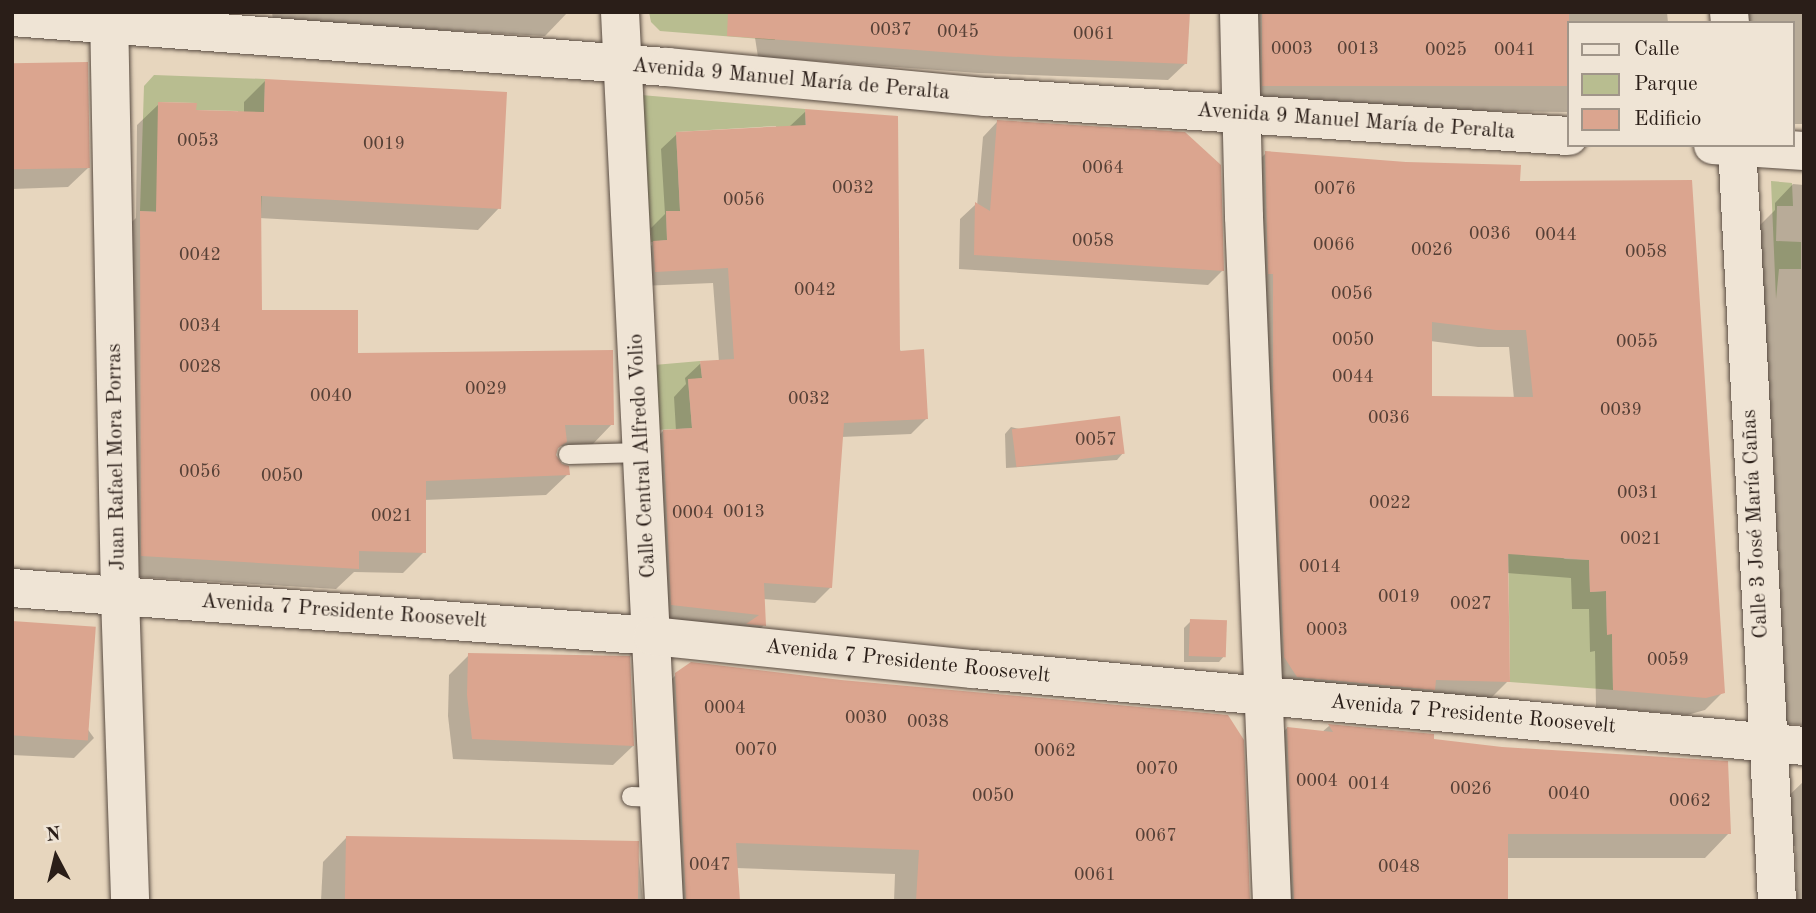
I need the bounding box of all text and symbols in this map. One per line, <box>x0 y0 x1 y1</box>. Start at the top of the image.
house number: 0037 <box>870 19 912 41</box>
house number: 0045 <box>937 21 979 43</box>
legend <box>1568 21 1795 147</box>
house number: 0061 <box>1073 23 1115 45</box>
house number: 0003 <box>1271 38 1313 60</box>
house number: 0013 <box>1337 38 1379 60</box>
house number: 0025 <box>1425 39 1467 61</box>
house number: 0041 <box>1494 39 1536 61</box>
text: Calle <box>1634 39 1679 60</box>
street label: Avenida 9 Manuel María de Peralta <box>631 54 951 106</box>
text: Parque <box>1634 74 1698 95</box>
street label: Avenida 9 Manuel María de Peralta <box>1196 98 1516 146</box>
text: Edificio <box>1634 109 1702 130</box>
house number: 0053 <box>177 130 219 152</box>
house number: 0019 <box>363 133 405 155</box>
house number: 0064 <box>1082 157 1124 179</box>
house number: 0032 <box>832 177 874 199</box>
house number: 0076 <box>1314 178 1356 200</box>
house number: 0056 <box>723 189 765 211</box>
house number: 0036 <box>1469 223 1511 245</box>
house number: 0044 <box>1535 224 1577 246</box>
house number: 0058 <box>1072 230 1114 252</box>
house number: 0066 <box>1313 234 1355 256</box>
house number: 0026 <box>1411 239 1453 261</box>
house number: 0058 <box>1625 241 1667 263</box>
house number: 0042 <box>179 244 221 266</box>
house number: 0042 <box>794 279 836 301</box>
house number: 0056 <box>1331 283 1373 305</box>
house number: 0034 <box>179 315 221 337</box>
house number: 0050 <box>1332 329 1374 351</box>
house number: 0055 <box>1616 331 1658 353</box>
street label: Calle Central Alfredo Volio <box>624 333 662 579</box>
street label: Juan Rafael Mora Porras <box>102 343 132 571</box>
house number: 0028 <box>179 356 221 378</box>
house number: 0044 <box>1332 366 1374 388</box>
house number: 0029 <box>465 378 507 400</box>
house number: 0040 <box>310 385 352 407</box>
house number: 0032 <box>788 388 830 410</box>
house number: 0039 <box>1600 399 1642 421</box>
house number: 0036 <box>1368 407 1410 429</box>
street label: Calle 3 José María Cañas <box>1737 409 1775 639</box>
house number: 0057 <box>1075 429 1117 451</box>
house number: 0056 <box>179 461 221 483</box>
house number: 0050 <box>261 465 303 487</box>
house number: 0031 <box>1617 482 1659 504</box>
house number: 0022 <box>1369 492 1411 514</box>
house number: 0013 <box>723 501 765 523</box>
house number: 0004 <box>672 502 714 524</box>
house number: 0021 <box>371 505 413 527</box>
house number: 0021 <box>1620 528 1662 550</box>
house number: 0014 <box>1299 556 1341 578</box>
house number: 0019 <box>1378 586 1420 608</box>
street label: Avenida 7 Presidente Roosevelt <box>200 589 488 635</box>
house number: 0027 <box>1450 593 1492 615</box>
house number: 0003 <box>1306 619 1348 641</box>
street label: Avenida 7 Presidente Roosevelt <box>764 635 1052 689</box>
house number: 0059 <box>1647 649 1689 671</box>
street label: Avenida 7 Presidente Roosevelt <box>1329 690 1617 740</box>
house number: 0004 <box>704 697 746 719</box>
house number: 0030 <box>845 707 887 729</box>
house number: 0038 <box>907 711 949 733</box>
house number: 0070 <box>735 739 777 761</box>
house number: 0062 <box>1034 740 1076 762</box>
house number: 0070 <box>1136 758 1178 780</box>
house number: 0004 <box>1296 770 1338 792</box>
house number: 0014 <box>1348 773 1390 795</box>
house number: 0026 <box>1450 778 1492 800</box>
house number: 0040 <box>1548 783 1590 805</box>
house number: 0050 <box>972 785 1014 807</box>
house number: 0062 <box>1669 790 1711 812</box>
north arrow <box>21 822 91 892</box>
text: N <box>45 825 62 846</box>
house number: 0067 <box>1135 825 1177 847</box>
house number: 0047 <box>689 854 731 876</box>
house number: 0048 <box>1378 856 1420 878</box>
house number: 0061 <box>1074 864 1116 886</box>

